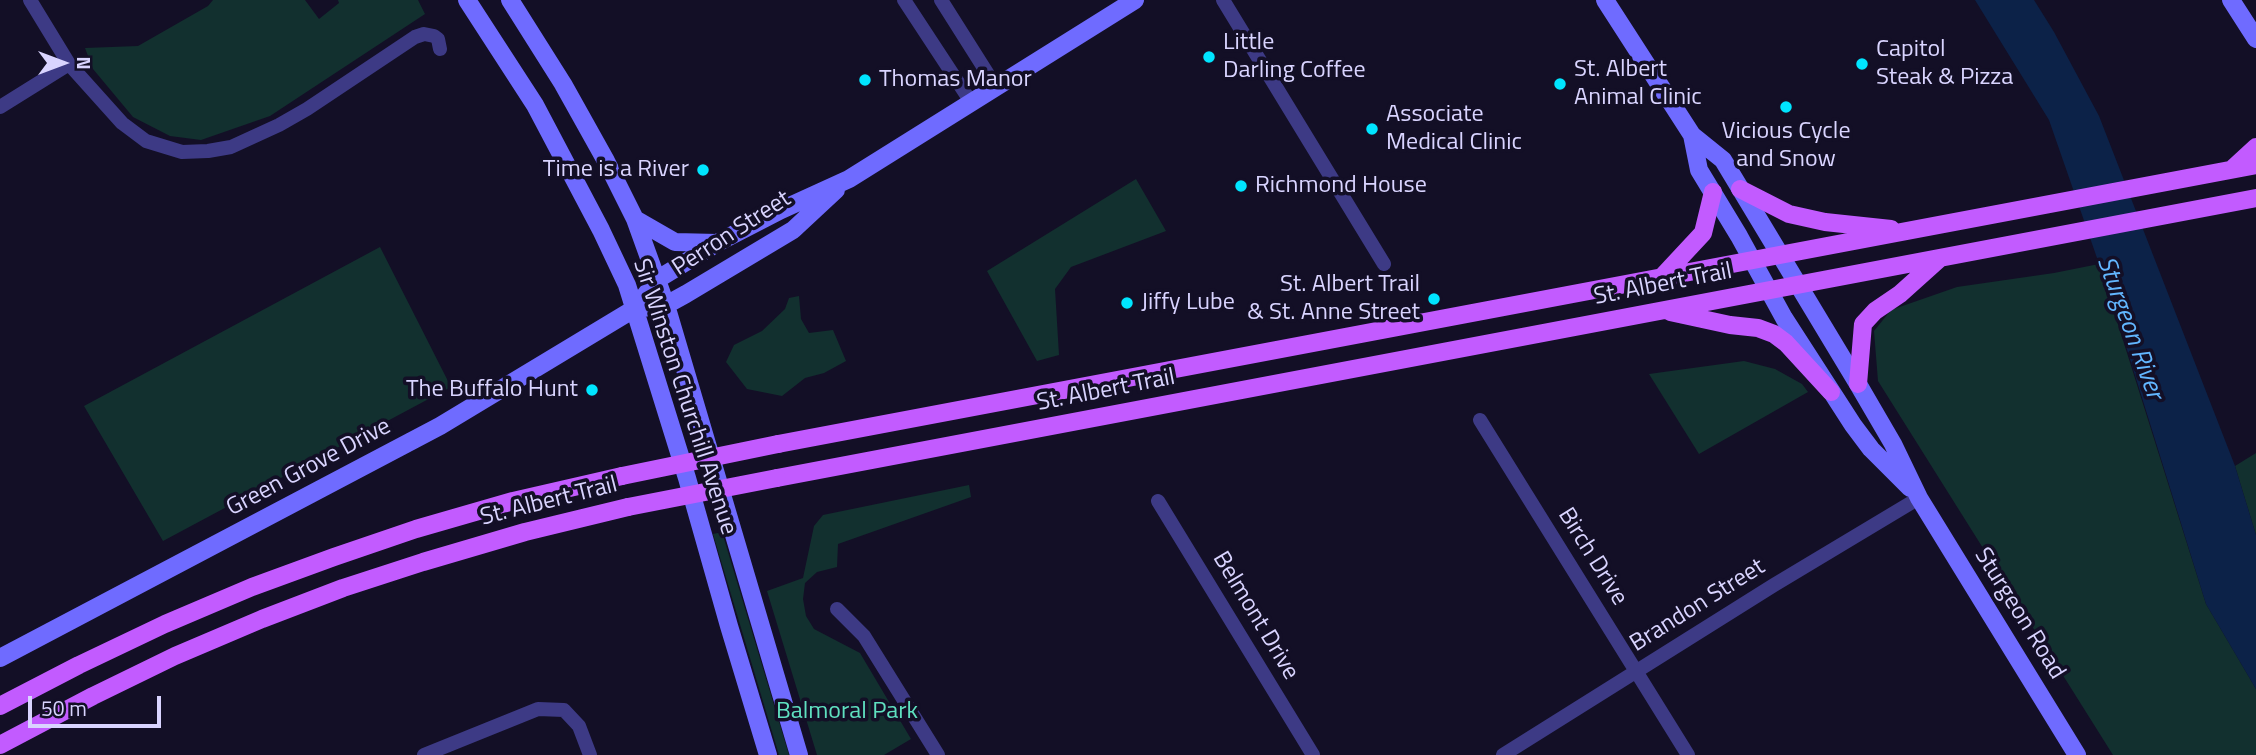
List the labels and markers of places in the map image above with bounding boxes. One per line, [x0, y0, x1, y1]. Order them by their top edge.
place label: Little Darling Coffee [1223, 29, 1366, 85]
place label: Capitol Steak & Pizza [1876, 36, 2013, 92]
marker: Little Darling Coffee [1201, 49, 1217, 65]
place label: St. Albert Animal Clinic [1574, 56, 1702, 112]
marker: Capitol Steak & Pizza [1854, 56, 1870, 72]
place label: Thomas Manor [879, 66, 1032, 94]
marker: Thomas Manor [857, 72, 873, 88]
marker: St. Albert Animal Clinic [1552, 76, 1568, 92]
marker: Vicious Cycle and Snow [1778, 99, 1794, 115]
place label: Associate Medical Clinic [1386, 101, 1522, 157]
place label: Vicious Cycle and Snow [1722, 118, 1850, 174]
marker: Associate Medical Clinic [1364, 121, 1380, 137]
place label: Time is a River [543, 156, 689, 184]
marker: Time is a River [695, 162, 711, 178]
place label: Richmond House [1255, 172, 1427, 200]
marker: Richmond House [1233, 178, 1249, 194]
place label: St. Albert Trail & St. Anne Street [1247, 271, 1420, 327]
place label: Jiffy Lube [1141, 289, 1235, 317]
marker: St. Albert Trail & St. Anne Street [1426, 291, 1442, 307]
marker: Jiffy Lube [1119, 295, 1135, 311]
place label: The Buffalo Hunt [406, 376, 578, 404]
marker: The Buffalo Hunt [584, 382, 600, 398]

